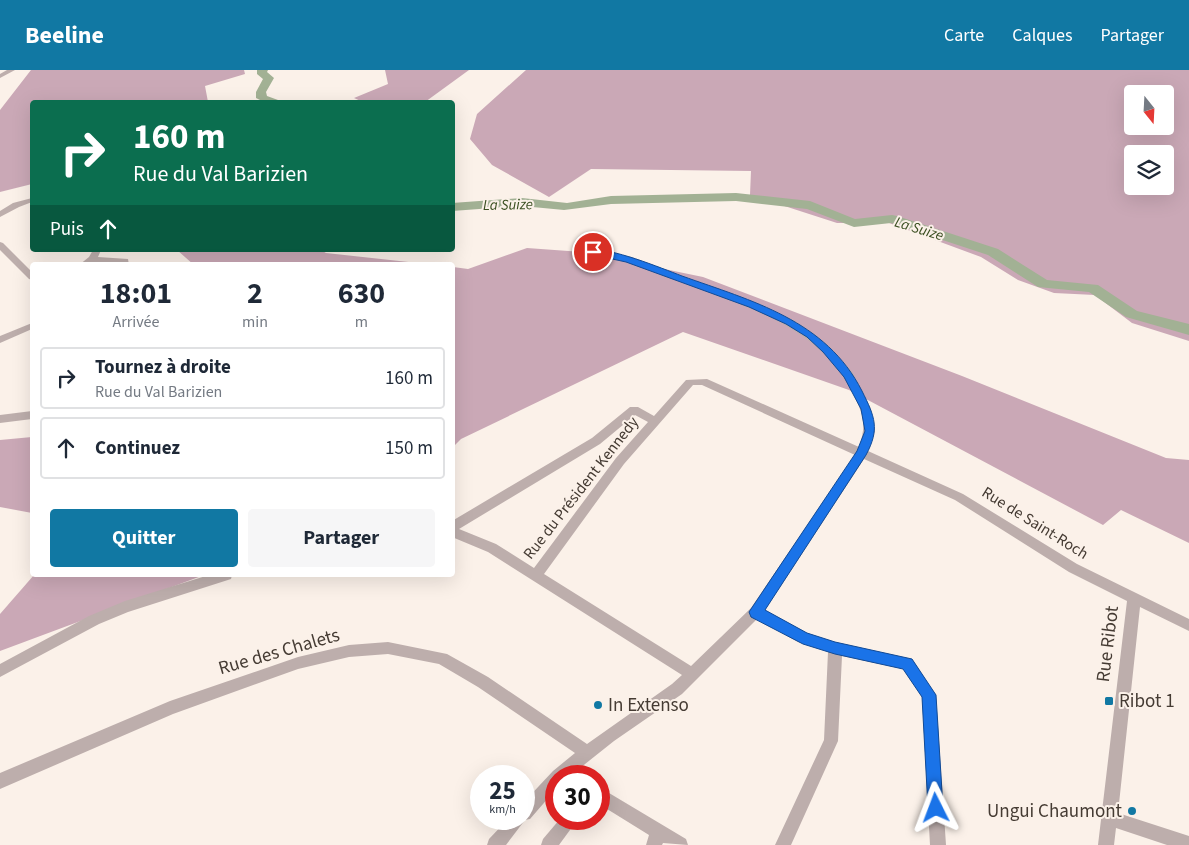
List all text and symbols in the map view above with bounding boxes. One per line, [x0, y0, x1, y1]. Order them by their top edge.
text: Beeline [25, 18, 104, 53]
text: Carte [944, 23, 984, 48]
text: Calques [1012, 23, 1072, 48]
text: Partager [1100, 23, 1164, 48]
north arrow [1124, 85, 1174, 135]
map controls [1124, 85, 1174, 195]
text: 160 m [133, 112, 225, 162]
icon: right [50, 120, 115, 185]
button: layers [1124, 145, 1174, 195]
text: Rue du Val Barizien [133, 158, 308, 190]
water label: La Suize [483, 194, 533, 216]
water label: La Suize [892, 212, 946, 246]
icon: ahead [94, 215, 122, 243]
text: Puis [50, 216, 84, 243]
pin [572, 231, 614, 273]
icon: arrive [579, 238, 607, 266]
text: 18:01 [100, 272, 172, 315]
text: 2 [247, 272, 263, 315]
text: 630 [338, 272, 385, 315]
text: Arrivée [112, 311, 159, 333]
text: min [242, 311, 268, 333]
text: m [355, 311, 368, 333]
text: Tournez à droite [95, 354, 231, 381]
icon: right [52, 364, 80, 392]
text: 160 m [385, 365, 433, 392]
text: Rue du Val Barizien [95, 381, 222, 403]
street label: Rue du Président Kennedy [518, 412, 644, 564]
icon: ahead [52, 434, 80, 462]
text: Continuez [95, 435, 180, 462]
text: 150 m [385, 435, 433, 462]
street label: Rue de Saint-Roch [978, 481, 1092, 565]
button: Quitter [50, 509, 238, 567]
button: Partager [248, 509, 435, 567]
street label: Rue Ribot [1090, 604, 1126, 684]
street label: Rue des Chalets [215, 622, 343, 682]
place label: Ribot 1 [1119, 688, 1175, 715]
place label: In Extenso [608, 692, 689, 719]
marker: Ribot 1 [1103, 695, 1115, 707]
marker: In Extenso [592, 699, 604, 711]
speed limit sign: 30 [545, 765, 610, 830]
text: 25 [489, 773, 516, 809]
position arrow [909, 781, 961, 833]
place label: Ungui Chaumont [987, 798, 1123, 825]
text: km/h [489, 801, 516, 818]
marker: Ungui Chaumont [1126, 805, 1138, 817]

